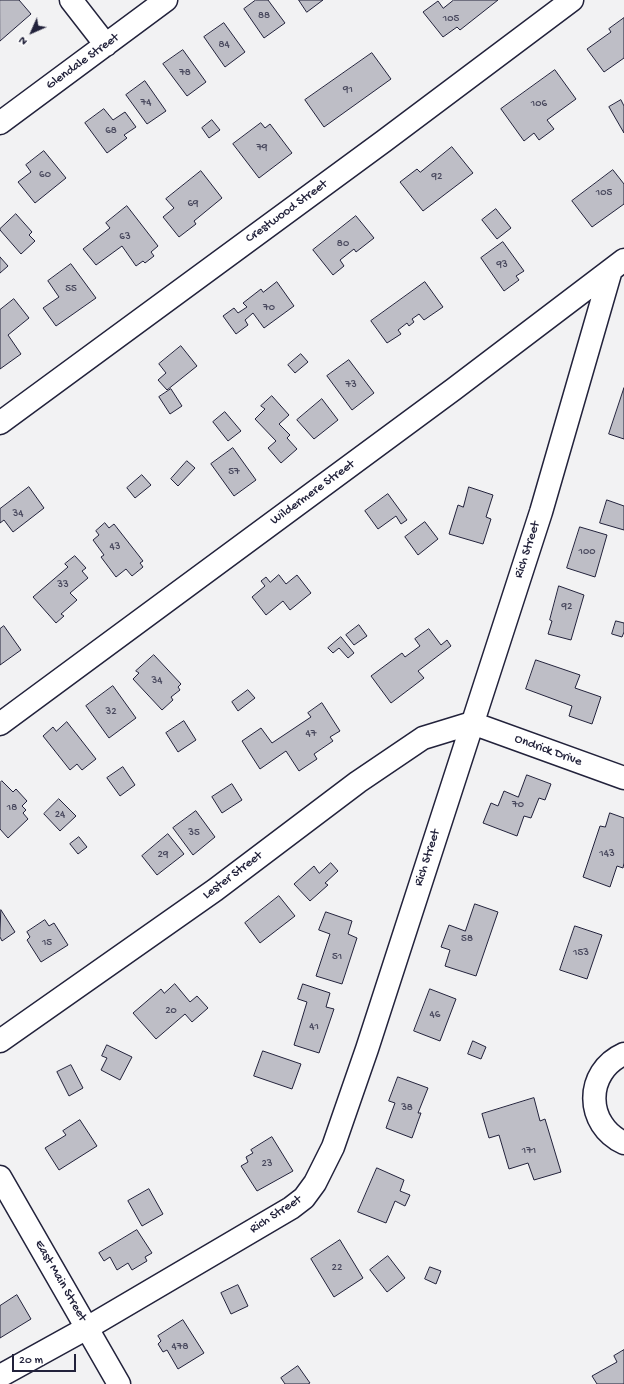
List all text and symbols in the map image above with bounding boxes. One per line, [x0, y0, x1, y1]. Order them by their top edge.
house number: 88 [258, 9, 270, 23]
north arrow [12, 12, 52, 52]
house number: 105 [443, 12, 459, 26]
street label: Glendale Street [44, 30, 122, 94]
text: N [17, 34, 30, 47]
house number: 84 [218, 38, 230, 52]
house number: 78 [179, 66, 191, 80]
house number: 91 [343, 83, 353, 97]
house number: 74 [141, 96, 151, 110]
house number: 106 [531, 97, 547, 111]
house number: 68 [105, 124, 117, 138]
house number: 79 [256, 141, 268, 155]
house number: 60 [39, 168, 51, 182]
house number: 92 [432, 170, 442, 184]
street label: Crestwood Street [243, 177, 331, 247]
house number: 105 [596, 186, 612, 200]
house number: 69 [187, 197, 199, 211]
house number: 63 [119, 230, 131, 244]
house number: 80 [337, 237, 349, 251]
house number: 93 [496, 258, 508, 272]
house number: 55 [65, 282, 77, 296]
house number: 70 [263, 301, 275, 315]
house number: 73 [345, 378, 357, 392]
street label: Wildermere Street [268, 457, 358, 529]
house number: 57 [228, 465, 240, 479]
house number: 34 [13, 507, 23, 521]
street label: Rich Street [512, 520, 544, 580]
house number: 43 [110, 540, 120, 554]
house number: 100 [579, 545, 595, 559]
house number: 33 [57, 578, 69, 592]
house number: 92 [562, 600, 572, 614]
house number: 34 [152, 674, 162, 688]
house number: 32 [105, 705, 117, 719]
house number: 47 [306, 727, 316, 741]
street label: Ondrick Drive [512, 732, 584, 770]
house number: 70 [512, 798, 524, 812]
house number: 18 [7, 801, 17, 815]
house number: 24 [55, 808, 65, 822]
house number: 35 [188, 826, 200, 840]
street label: Rich Street [412, 828, 444, 888]
house number: 143 [599, 847, 615, 861]
house number: 29 [158, 848, 168, 862]
street label: Lester Street [200, 849, 266, 903]
house number: 58 [461, 932, 473, 946]
house number: 15 [42, 936, 52, 950]
house number: 153 [573, 946, 589, 960]
house number: 51 [332, 950, 342, 964]
house number: 20 [165, 1004, 177, 1018]
house number: 46 [430, 1008, 440, 1022]
house number: 41 [309, 1020, 319, 1034]
house number: 38 [401, 1101, 413, 1115]
house number: 171 [522, 1144, 536, 1158]
house number: 23 [261, 1157, 273, 1171]
street label: Rich Street [247, 1192, 305, 1238]
street label: East Main Street [30, 1237, 90, 1325]
house number: 22 [332, 1261, 342, 1275]
house number: 478 [172, 1340, 188, 1354]
scale bar [14, 1346, 78, 1372]
text: 20 m [19, 1354, 43, 1368]

